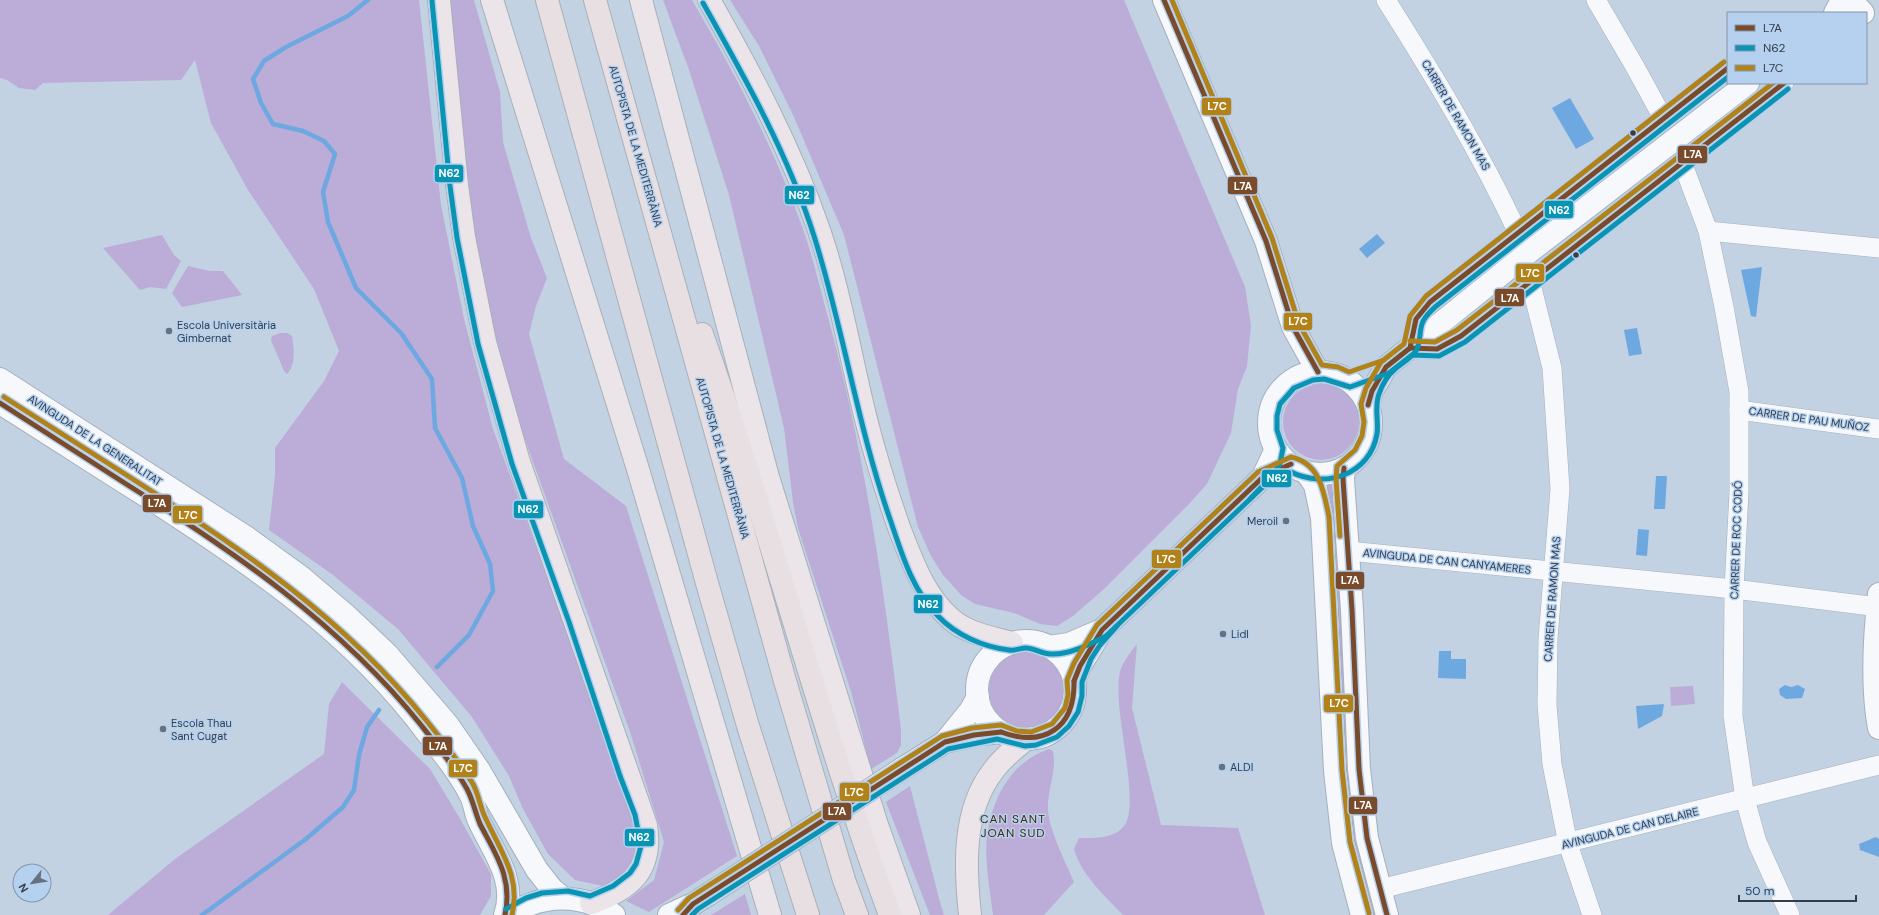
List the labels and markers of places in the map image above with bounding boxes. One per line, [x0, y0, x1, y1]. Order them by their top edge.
unlabelled marker [1628, 128, 1638, 138]
unlabelled marker [1571, 250, 1581, 260]
place label: Escola Universitària Gimbernat [177, 318, 276, 345]
marker: Escola Universitària Gimbernat [164, 326, 174, 336]
place label: Meroil [1247, 514, 1278, 528]
marker: Meroil [1281, 516, 1291, 526]
place label: Lidl [1231, 627, 1249, 641]
marker: Lidl [1218, 629, 1228, 639]
place label: Escola Thau Sant Cugat [171, 716, 232, 743]
marker: Escola Thau Sant Cugat [158, 724, 168, 734]
place label: ALDI [1230, 760, 1253, 774]
marker: ALDI [1217, 762, 1227, 772]

